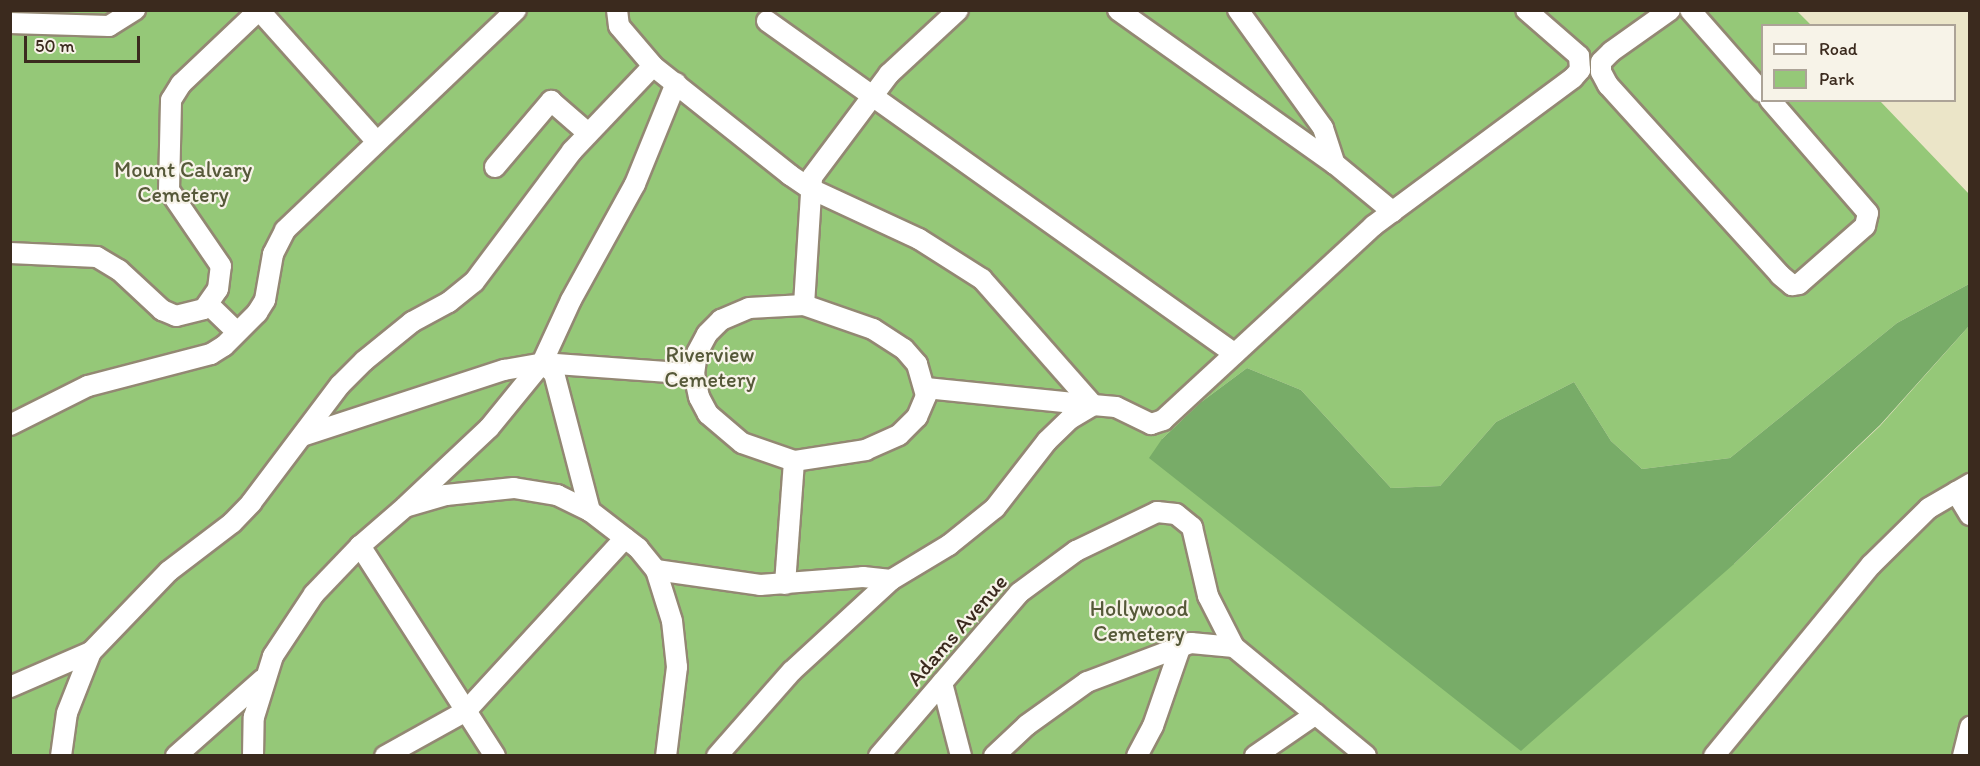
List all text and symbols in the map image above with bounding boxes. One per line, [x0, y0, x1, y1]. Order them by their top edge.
scale bar [27, 24, 142, 62]
legend [1761, 24, 1956, 102]
text: 50 m [35, 35, 75, 57]
text: Road [1819, 38, 1858, 60]
text: Park [1819, 68, 1854, 90]
park label: Mount Calvary Cemetery [114, 156, 252, 208]
park label: Riverview Cemetery [664, 341, 756, 392]
street label: Adams Avenue [901, 569, 1013, 691]
park label: Hollywood Cemetery [1090, 595, 1188, 646]

